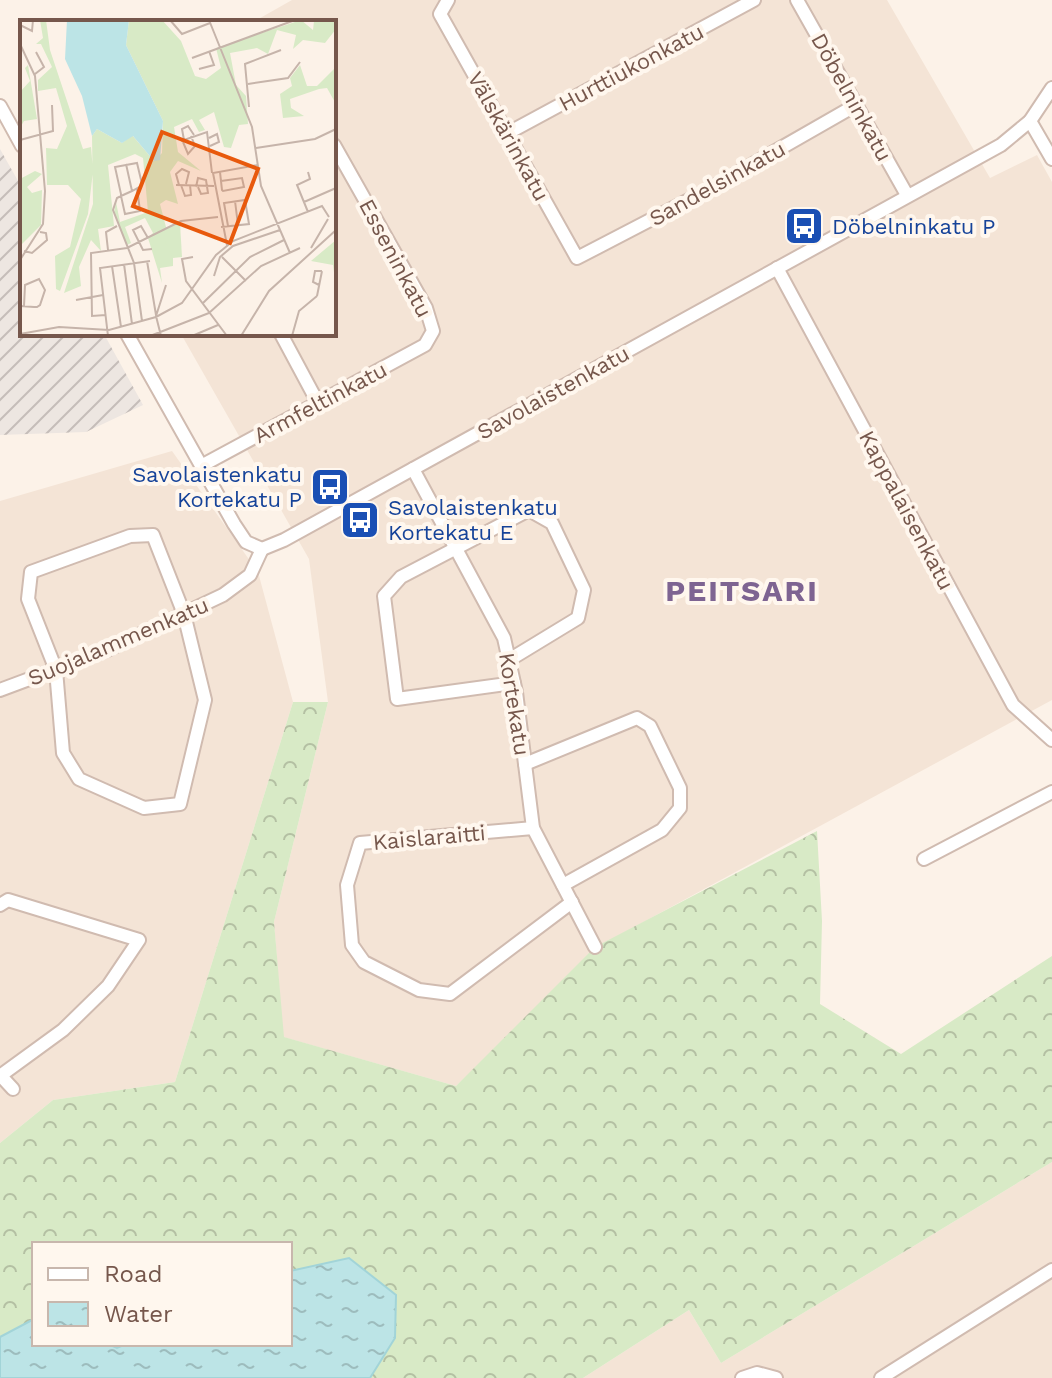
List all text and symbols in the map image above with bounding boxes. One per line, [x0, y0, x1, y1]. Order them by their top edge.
street label: Hurttiukonkatu [555, 19, 708, 116]
inset map [20, 20, 336, 336]
street label: Döbelninkatu [806, 29, 897, 166]
street label: Välskärinkatu [463, 67, 554, 205]
street label: Sandelsinkatu [645, 136, 789, 231]
street label: Esseninkatu [354, 195, 437, 322]
bus stop icon: Döbelninkatu P [783, 205, 825, 247]
place label: Döbelninkatu P [832, 214, 995, 239]
street label: Savolaistenkatu [473, 340, 634, 445]
street label: Armfeltinkatu [249, 357, 391, 448]
street label: Kappalaisenkatu [854, 426, 959, 594]
place label: Savolaistenkatu Kortekatu P [132, 462, 302, 512]
bus stop icon: Savolaistenkatu Kortekatu P [309, 466, 351, 508]
place label: Savolaistenkatu Kortekatu E [388, 495, 558, 545]
bus stop icon: Savolaistenkatu Kortekatu E [339, 499, 381, 541]
district label: PEITSARI [665, 573, 819, 608]
street label: Suojalammenkatu [24, 592, 212, 691]
street label: Kortekatu [494, 651, 535, 757]
street label: Kaislaraitti [372, 820, 486, 855]
legend [32, 1242, 292, 1346]
text: Road [104, 1260, 163, 1288]
text: Water [104, 1300, 173, 1328]

